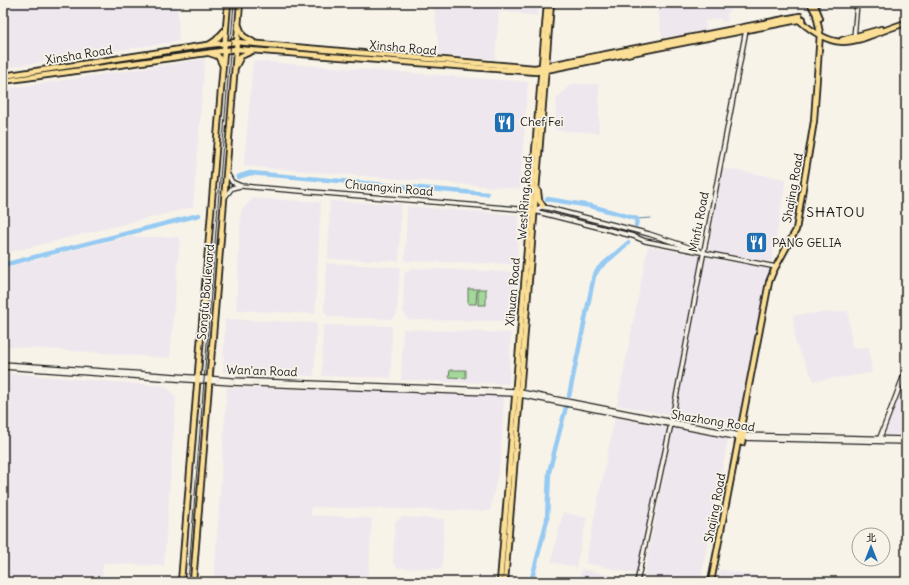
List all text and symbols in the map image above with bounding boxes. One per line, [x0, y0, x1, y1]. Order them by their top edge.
street label: Xinsha Road [369, 37, 437, 58]
street label: Xinsha Road [44, 42, 113, 67]
restaurant icon: Chef Fei [492, 109, 518, 135]
place label: Chef Fei [520, 114, 563, 129]
street label: Shajing Road [779, 152, 806, 224]
street label: West Ring Road [514, 155, 535, 241]
street label: Chuangxin Road [344, 176, 434, 199]
street label: Minfu Road [685, 190, 712, 253]
district label: SHATOU [806, 203, 866, 221]
restaurant icon: PANG GELIA [743, 230, 769, 256]
place label: PANG GELIA [772, 235, 842, 250]
street label: Songfu Boulevard [194, 243, 217, 340]
street label: Xihuan Road [502, 257, 523, 327]
street label: Wan'an Road [226, 362, 298, 379]
street label: Shazhong Road [670, 406, 756, 435]
street label: Shajing Road [700, 472, 729, 544]
north arrow [851, 527, 891, 567]
text: 北 [866, 530, 877, 544]

